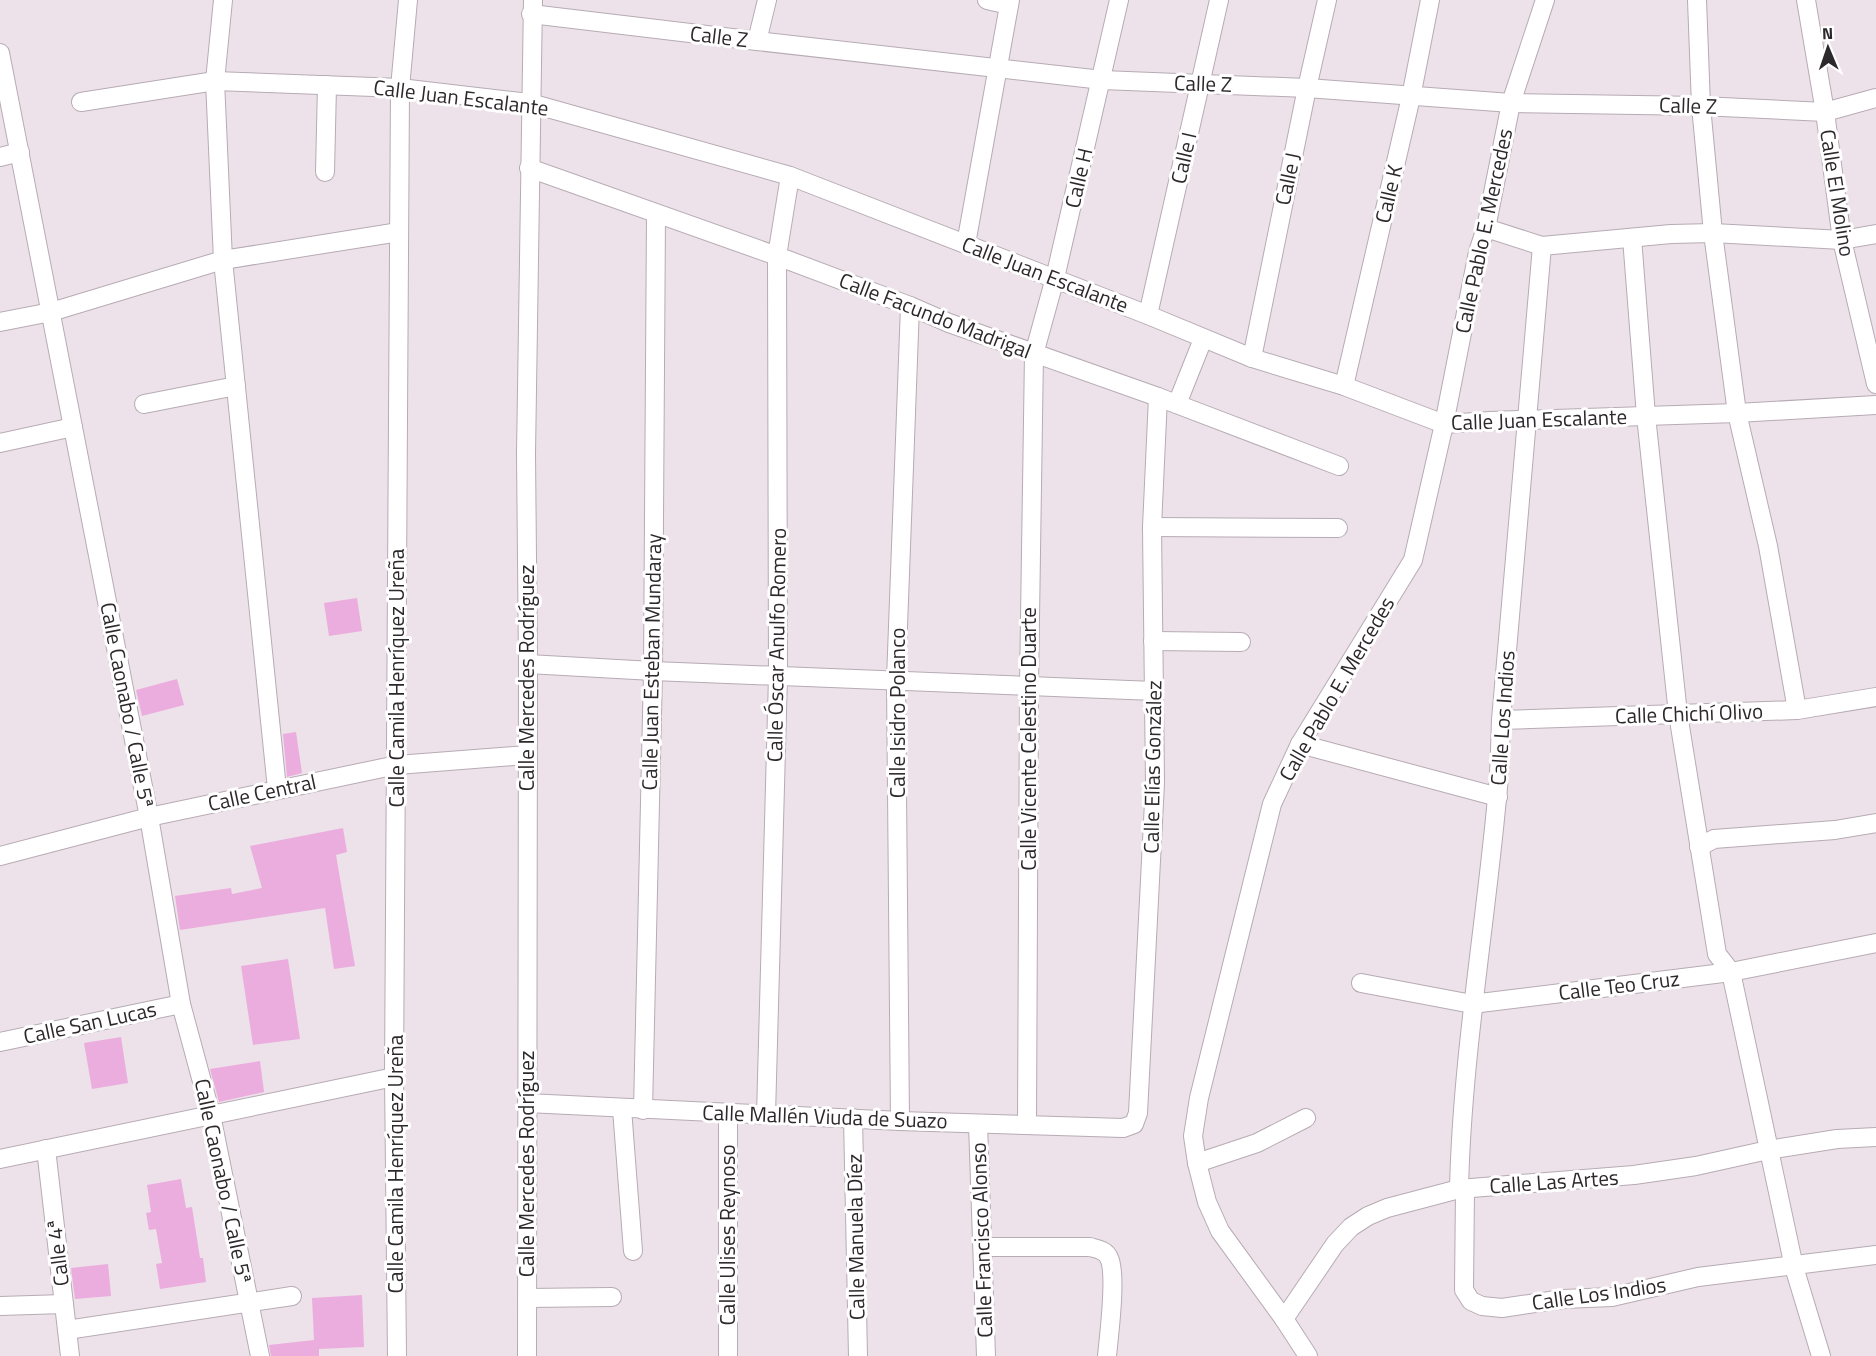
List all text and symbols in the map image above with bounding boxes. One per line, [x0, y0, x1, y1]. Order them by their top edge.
street label: Calle Z [688, 17, 750, 55]
north arrow [1798, 18, 1858, 78]
text: N [1822, 21, 1833, 45]
street label: Calle Z [1173, 66, 1233, 100]
street label: Calle Juan Escalante [372, 70, 550, 124]
street label: Calle Z [1658, 88, 1718, 122]
street label: Calle Pablo E. Mercedes [1446, 126, 1520, 336]
street label: Calle El Molino [1812, 127, 1864, 259]
street label: Calle I [1162, 129, 1204, 187]
street label: Calle H [1056, 144, 1100, 211]
street label: Calle J [1266, 150, 1308, 208]
street label: Calle K [1366, 161, 1410, 226]
street label: Calle Juan Escalante [957, 228, 1133, 321]
street label: Calle Facundo Madrigal [835, 264, 1036, 366]
street label: Calle Juan Escalante [1450, 400, 1628, 438]
street label: Calle Óscar Anulfo Romero [758, 527, 794, 762]
street label: Calle Juan Esteban Mundaray [633, 533, 669, 791]
street label: Calle Camila Henríquez Ureña [380, 548, 412, 807]
street label: Calle Mercedes Rodríguez [510, 565, 542, 791]
street label: Calle Pablo E. Mercedes [1270, 590, 1402, 787]
street label: Calle Caonabo / Calle 5ª [92, 599, 164, 810]
street label: Calle Vicente Celestino Duarte [1012, 607, 1044, 871]
street label: Calle Isidro Polanco [881, 628, 913, 798]
street label: Calle Los Indios [1481, 649, 1523, 787]
street label: Calle Elías González [1134, 680, 1170, 854]
street label: Calle Chichí Olivo [1614, 694, 1764, 732]
street label: Calle Central [205, 765, 319, 819]
street label: Calle Teo Cruz [1557, 962, 1681, 1008]
street label: Calle San Lucas [20, 992, 159, 1052]
street label: Calle Camila Henríquez Ureña [379, 1034, 411, 1293]
street label: Calle Mercedes Rodríguez [510, 1051, 542, 1277]
street label: Calle Caonabo / Calle 5ª [187, 1076, 261, 1286]
street label: Calle Mallén Viuda de Suazo [702, 1096, 948, 1136]
street label: Calle Francisco Alonso [962, 1142, 1000, 1338]
street label: Calle Ulises Reynoso [711, 1144, 743, 1326]
street label: Calle Manuela Díez [838, 1154, 872, 1320]
street label: Calle Las Artes [1488, 1161, 1620, 1201]
street label: Calle 4ª [37, 1218, 77, 1288]
street label: Calle Los Indios [1530, 1268, 1668, 1318]

